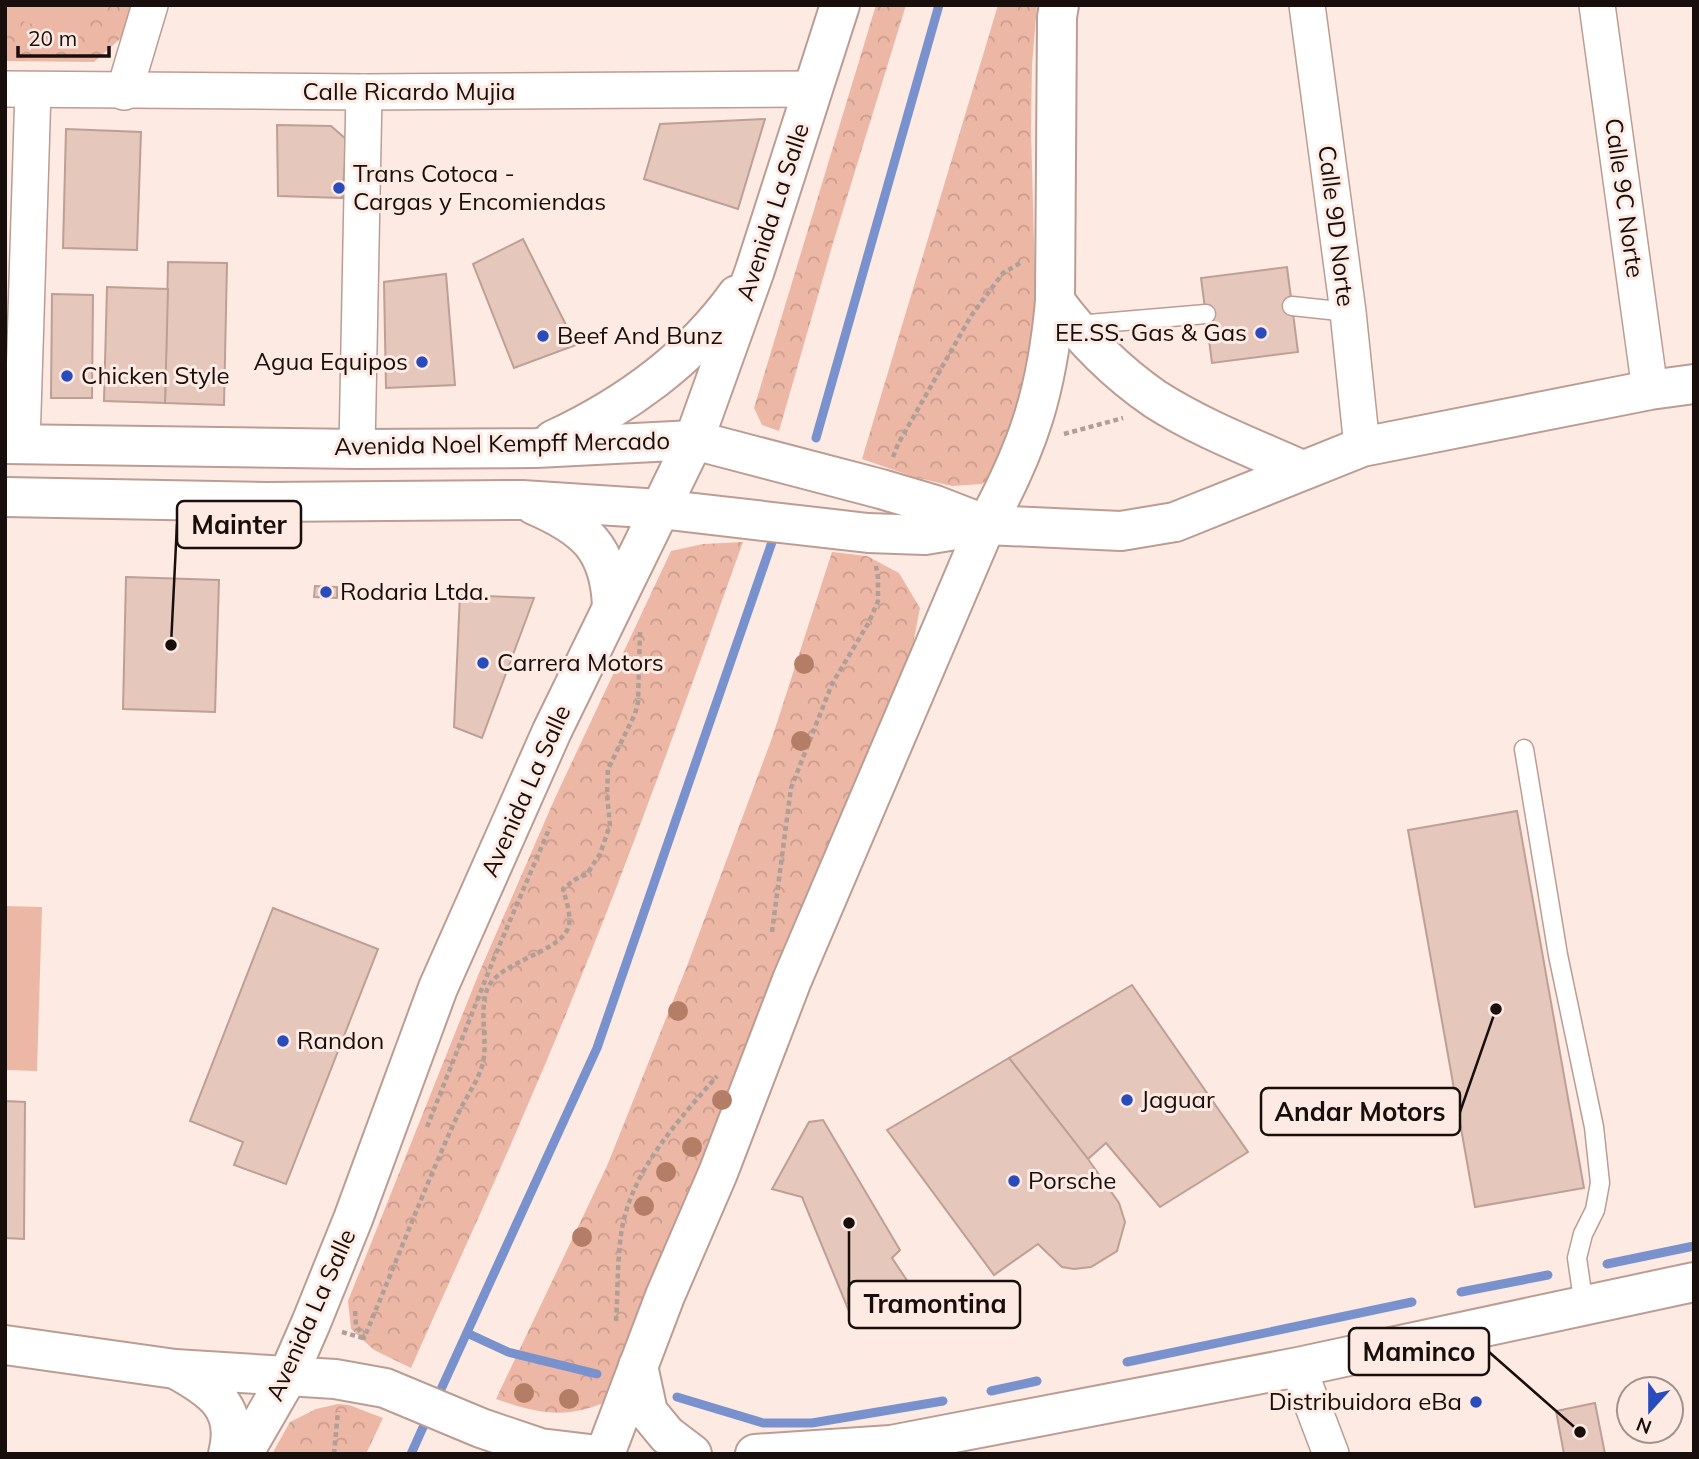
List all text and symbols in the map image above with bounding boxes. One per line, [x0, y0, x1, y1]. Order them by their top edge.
scale bar [18, 14, 108, 58]
text: 20 m [28, 25, 77, 51]
street label: Calle Ricardo Mujia [303, 76, 515, 106]
street label: Calle 9C Norte [1599, 116, 1651, 279]
street label: Avenida La Salle [729, 119, 815, 304]
street label: Calle 9D Norte [1312, 144, 1362, 308]
place label: Trans Cotoca - Cargas y Encomiendas [353, 158, 606, 216]
marker: Trans Cotoca - Cargas y Encomiendas [331, 180, 347, 196]
place label: EE.SS. Gas & Gas [1055, 317, 1247, 347]
place label: Beef And Bunz [557, 320, 723, 350]
marker: EE.SS. Gas & Gas [1253, 325, 1269, 341]
marker: Beef And Bunz [535, 328, 551, 344]
place label: Agua Equipos [254, 346, 408, 376]
marker: Agua Equipos [414, 354, 430, 370]
place label: Chicken Style [81, 360, 230, 390]
marker: Chicken Style [59, 368, 75, 384]
street label: Avenida Noel Kempff Mercado [334, 425, 670, 461]
callout: Mainter [177, 501, 301, 548]
text: Mainter [191, 508, 287, 541]
place label: Rodaria Ltda. [340, 576, 489, 606]
marker: Rodaria Ltda. [318, 584, 334, 600]
place label: Carrera Motors [497, 647, 664, 677]
marker: Carrera Motors [475, 655, 491, 671]
street label: Avenida La Salle [474, 700, 576, 881]
place label: Randon [297, 1025, 384, 1055]
marker: Randon [275, 1033, 291, 1049]
place label: Jaguar [1141, 1084, 1215, 1114]
callout: Andar Motors [1261, 1088, 1460, 1135]
marker: Jaguar [1119, 1092, 1135, 1108]
text: Andar Motors [1275, 1095, 1445, 1128]
place label: Porsche [1028, 1165, 1116, 1195]
marker: Porsche [1006, 1173, 1022, 1189]
street label: Avenida La Salle [259, 1224, 361, 1405]
callout: Tramontina [849, 1281, 1020, 1328]
text: Tramontina [863, 1287, 1007, 1320]
callout: Maminco [1349, 1328, 1489, 1375]
text: Maminco [1363, 1335, 1475, 1368]
north arrow [1615, 1375, 1685, 1445]
place label: Distribuidora eBa [1269, 1386, 1462, 1416]
marker: Distribuidora eBa [1468, 1394, 1484, 1410]
text: N [1633, 1412, 1655, 1440]

